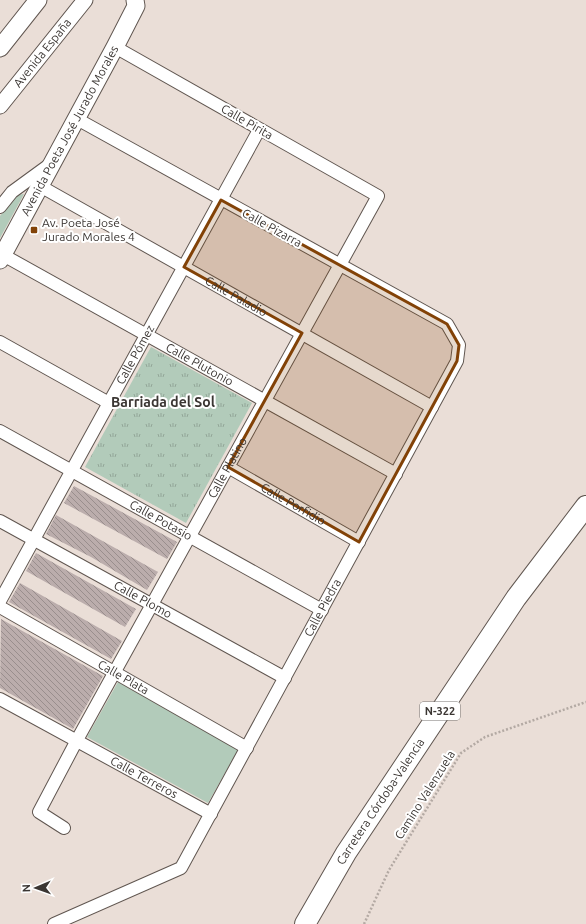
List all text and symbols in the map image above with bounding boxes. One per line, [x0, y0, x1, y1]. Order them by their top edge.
street label: Avenida España [11, 16, 74, 89]
street label: Avenida Poeta José Jurado Morales [18, 43, 121, 218]
street label: Calle Pirita [219, 102, 275, 142]
street label: Calle Pizarra [240, 206, 304, 249]
place label: Av. Poeta José Jurado Morales 4 [42, 216, 135, 243]
marker: Av. Poeta José Jurado Morales 4 [29, 225, 39, 235]
street label: Calle Paladio [203, 274, 269, 319]
street label: Calle Pómez [113, 322, 157, 387]
street label: Calle Plutonio [164, 340, 236, 388]
district label: Barriada del Sol [111, 394, 215, 410]
street label: Calle Platino [205, 435, 249, 500]
street label: Calle Porfidio [259, 480, 328, 527]
street label: Calle Potasio [128, 497, 195, 542]
street label: Calle Piedra [301, 577, 343, 639]
street label: Calle Plomo [112, 578, 174, 620]
street label: Calle Plata [96, 657, 151, 697]
road number: N-322 [420, 702, 460, 720]
street label: Carretera Córdoba-Valencia [334, 736, 427, 867]
street label: Camino Valenzuela [392, 748, 457, 841]
street label: Calle Terreros [108, 754, 180, 801]
north arrow [16, 868, 56, 908]
text: N [20, 884, 32, 893]

